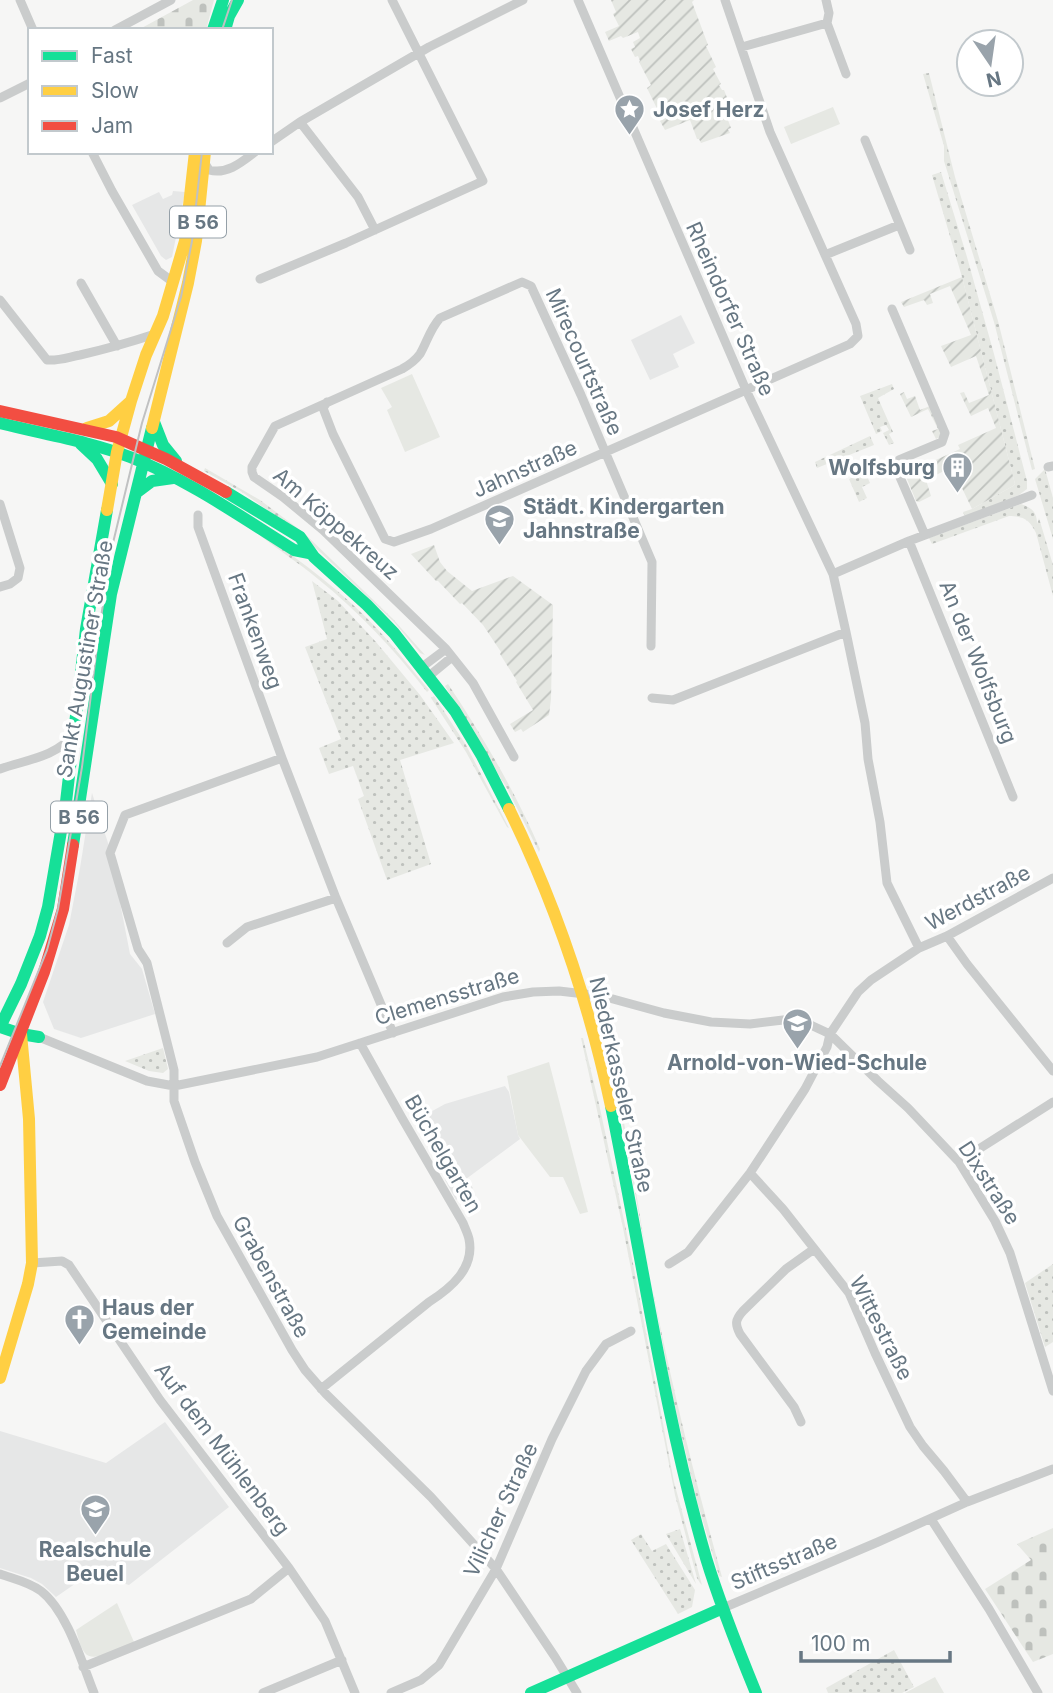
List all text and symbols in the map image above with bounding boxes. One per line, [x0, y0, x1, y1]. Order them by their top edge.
legend [28, 28, 273, 154]
north arrow [955, 28, 1025, 98]
text: Fast [91, 43, 133, 68]
text: N [984, 66, 1003, 92]
text: Slow [91, 78, 139, 103]
place icon: Josef Herz [613, 93, 647, 137]
place label: Josef Herz [653, 97, 765, 122]
text: Jam [91, 113, 133, 138]
road number: B 56 [170, 206, 226, 238]
street label: Rheindorfer Straße [681, 218, 780, 400]
street label: Mirecourtstraße [541, 284, 628, 439]
street label: Jahnstraße [469, 434, 581, 503]
building icon: Wolfsburg [941, 451, 975, 495]
place label: Wolfsburg [828, 455, 935, 480]
street label: Am Köppekreuz [269, 462, 404, 585]
place label: Städt. Kindergarten Jahnstraße [523, 494, 725, 543]
school or university icon: Städt. Kindergarten Jahnstraße [483, 502, 517, 546]
street label: Sankt Augustiner Straße [51, 538, 118, 780]
street label: Frankenweg [223, 569, 288, 692]
street label: An der Wolfsburg [934, 577, 1022, 747]
road number: B 56 [51, 802, 107, 832]
street label: Werdstraße [921, 859, 1034, 936]
street label: Clemensstraße [372, 963, 522, 1030]
street label: Niederkasseler Straße [584, 975, 658, 1195]
school or university icon: Arnold-von-Wied-Schule [780, 1006, 814, 1050]
place label: Arnold-von-Wied-Schule [667, 1050, 927, 1075]
street label: Büchelgarten [400, 1090, 487, 1217]
street label: Dixstraße [953, 1136, 1026, 1229]
street label: Grabenstraße [228, 1211, 315, 1342]
street label: Wittestraße [844, 1271, 918, 1384]
place label: Haus der Gemeinde [102, 1295, 206, 1344]
church icon: Haus der Gemeinde [62, 1303, 96, 1347]
street label: Auf dem Mühlenberg [150, 1358, 295, 1540]
street label: Vilicher Straße [458, 1439, 543, 1581]
school or university icon: Realschule Beuel [78, 1493, 112, 1537]
street label: Stiftsstraße [727, 1528, 841, 1595]
place label: Realschule Beuel [39, 1537, 151, 1586]
scale bar [801, 1620, 950, 1664]
text: 100 m [811, 1631, 870, 1656]

